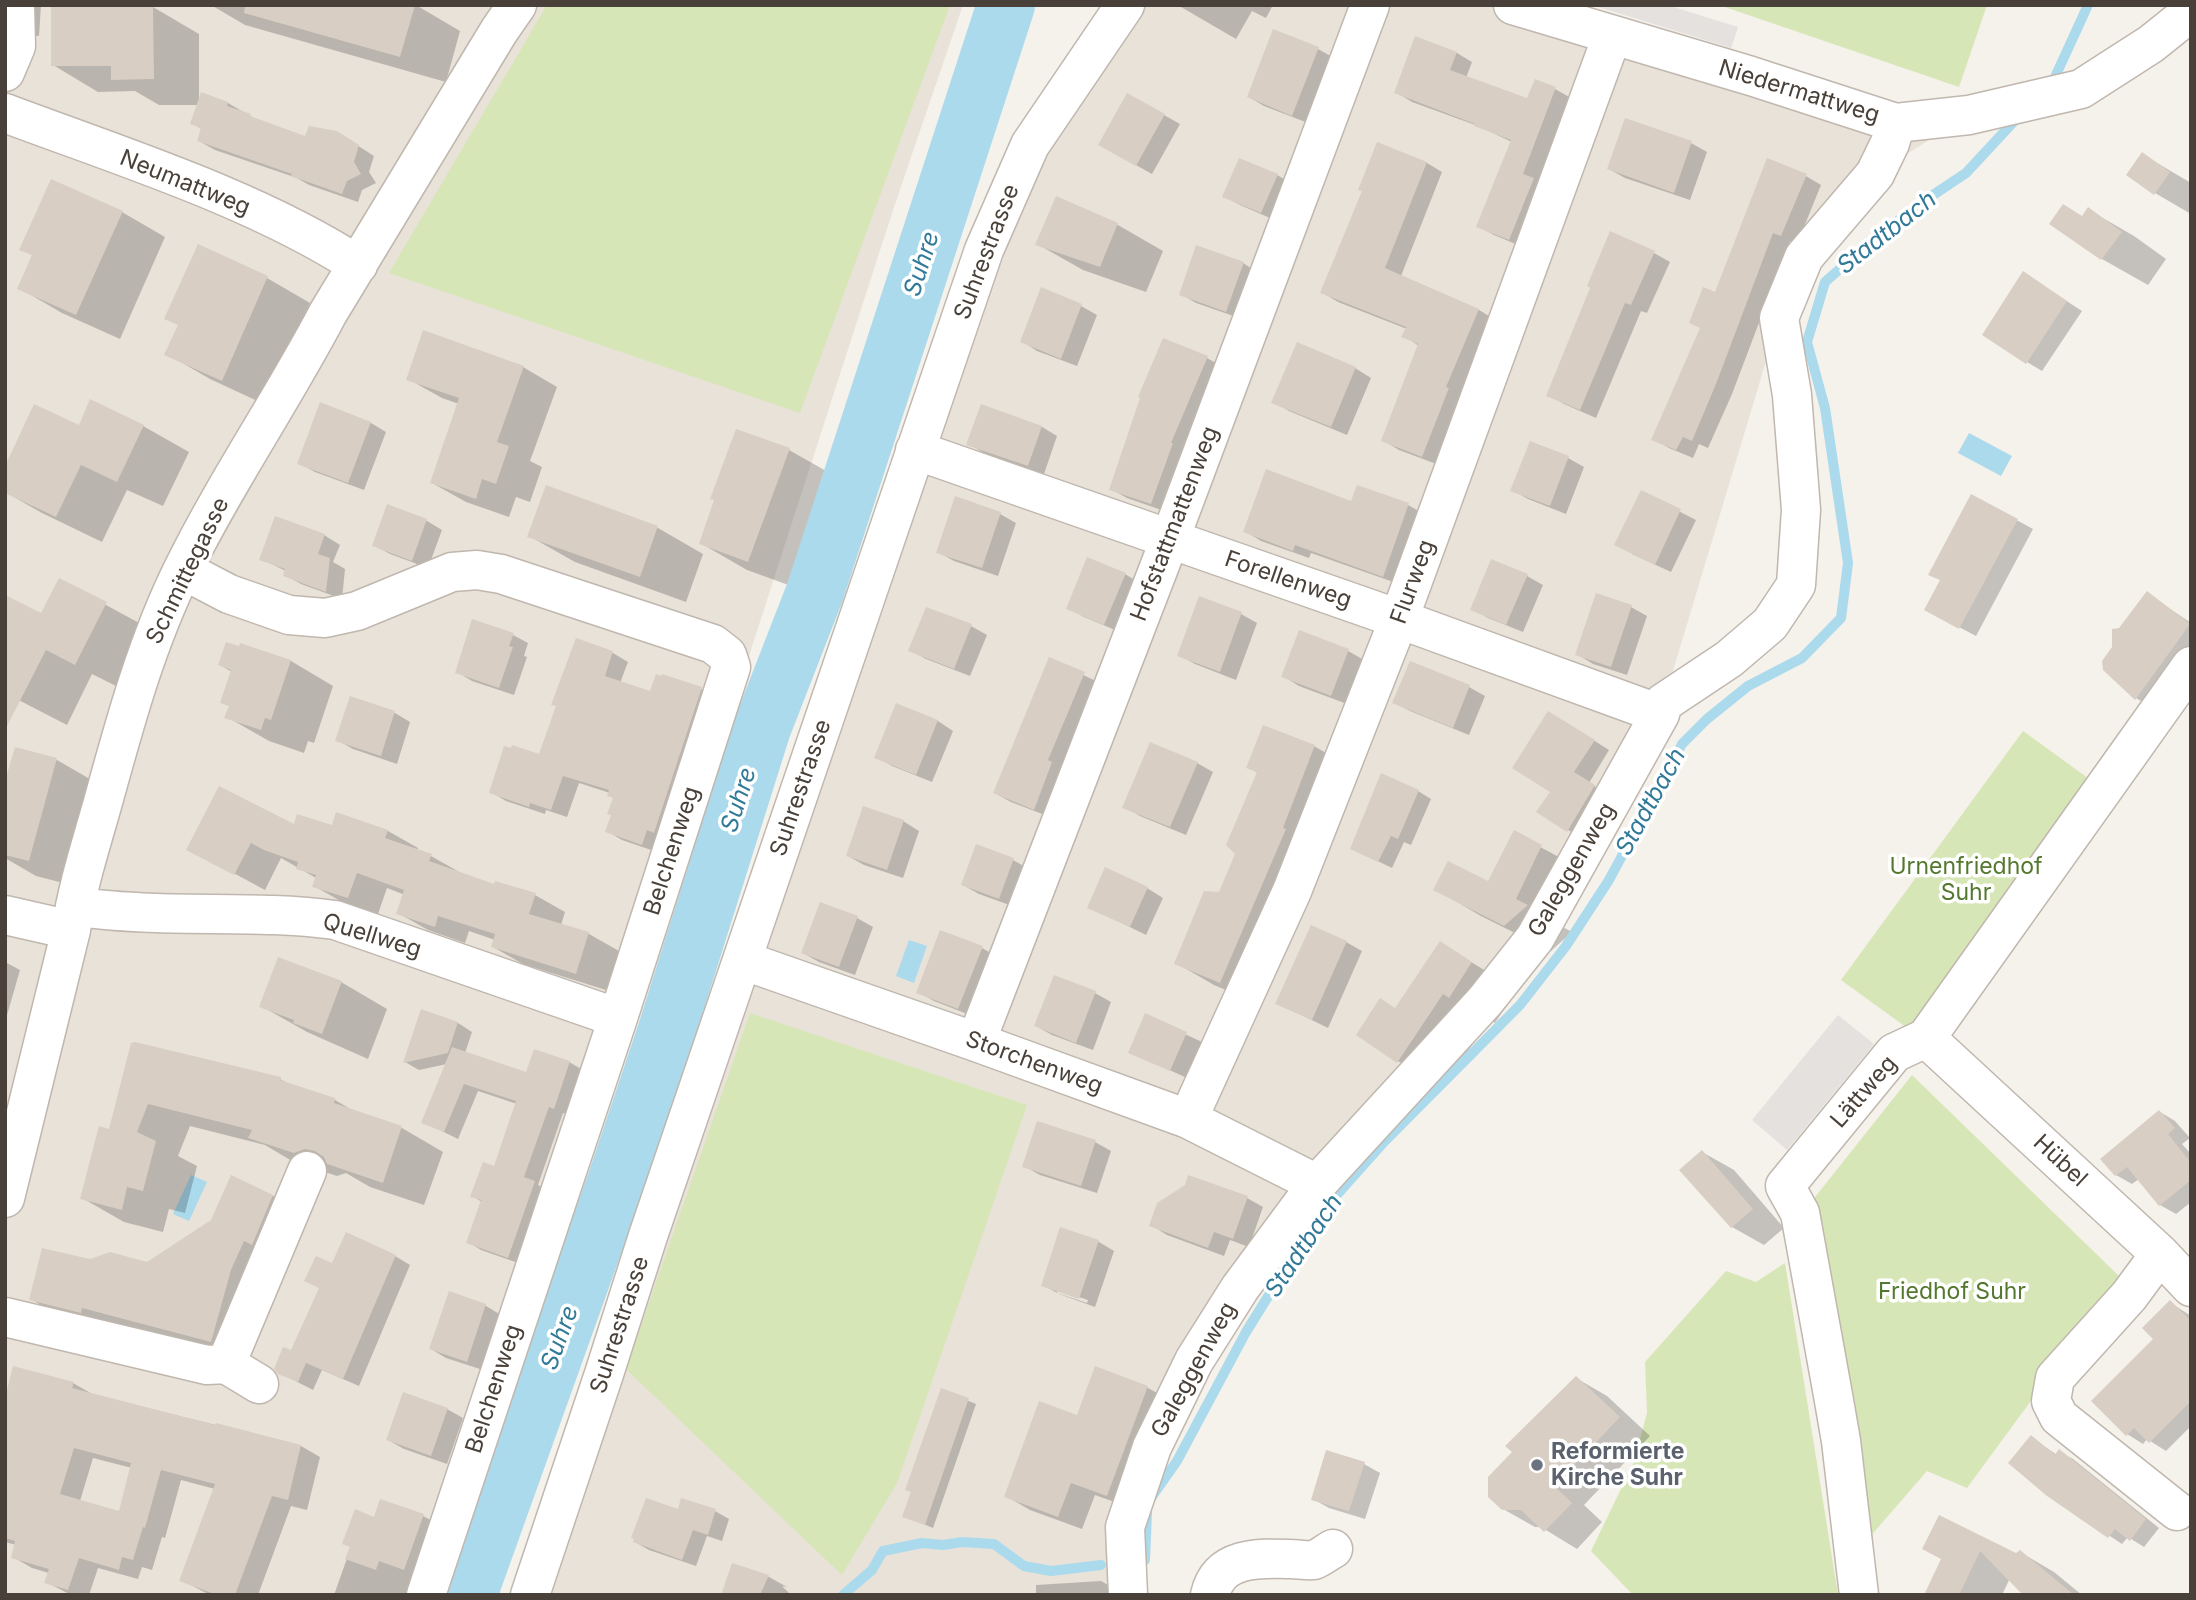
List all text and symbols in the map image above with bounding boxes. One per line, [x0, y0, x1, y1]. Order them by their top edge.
street label: Niedermattweg [1715, 54, 1883, 130]
street label: Neumattweg [116, 144, 254, 222]
street label: Suhrestrasse [949, 181, 1025, 323]
water label: Stadtbach [1832, 185, 1942, 281]
water label: Suhre [898, 228, 946, 300]
street label: Hofstattmattenweg [1125, 423, 1225, 625]
street label: Schmittegasse [141, 493, 235, 649]
street label: Flurweg [1385, 536, 1441, 628]
street label: Forellenweg [1221, 545, 1355, 615]
street label: Suhrestrasse [765, 716, 837, 860]
water label: Stadtbach [1610, 743, 1692, 861]
water label: Suhre [715, 764, 763, 836]
street label: Belchenweg [638, 783, 706, 919]
street label: Galeggenweg [1523, 798, 1621, 942]
park label: Urnenfriedhof Suhr [1889, 853, 2043, 907]
street label: Quellweg [319, 908, 425, 964]
street label: Storchenweg [962, 1025, 1106, 1101]
street label: Lättweg [1825, 1050, 1903, 1134]
street label: Hübel [2027, 1129, 2093, 1193]
water label: Stadtbach [1259, 1189, 1349, 1303]
street label: Suhrestrasse [585, 1253, 655, 1397]
park label: Friedhof Suhr [1878, 1278, 2026, 1306]
street label: Galeggenweg [1146, 1298, 1242, 1442]
water label: Suhre [535, 1302, 585, 1374]
street label: Belchenweg [460, 1321, 528, 1457]
place label: Reformierte Kirche Suhr [1551, 1438, 1684, 1492]
marker: Reformierte Kirche Suhr [1529, 1457, 1545, 1473]

